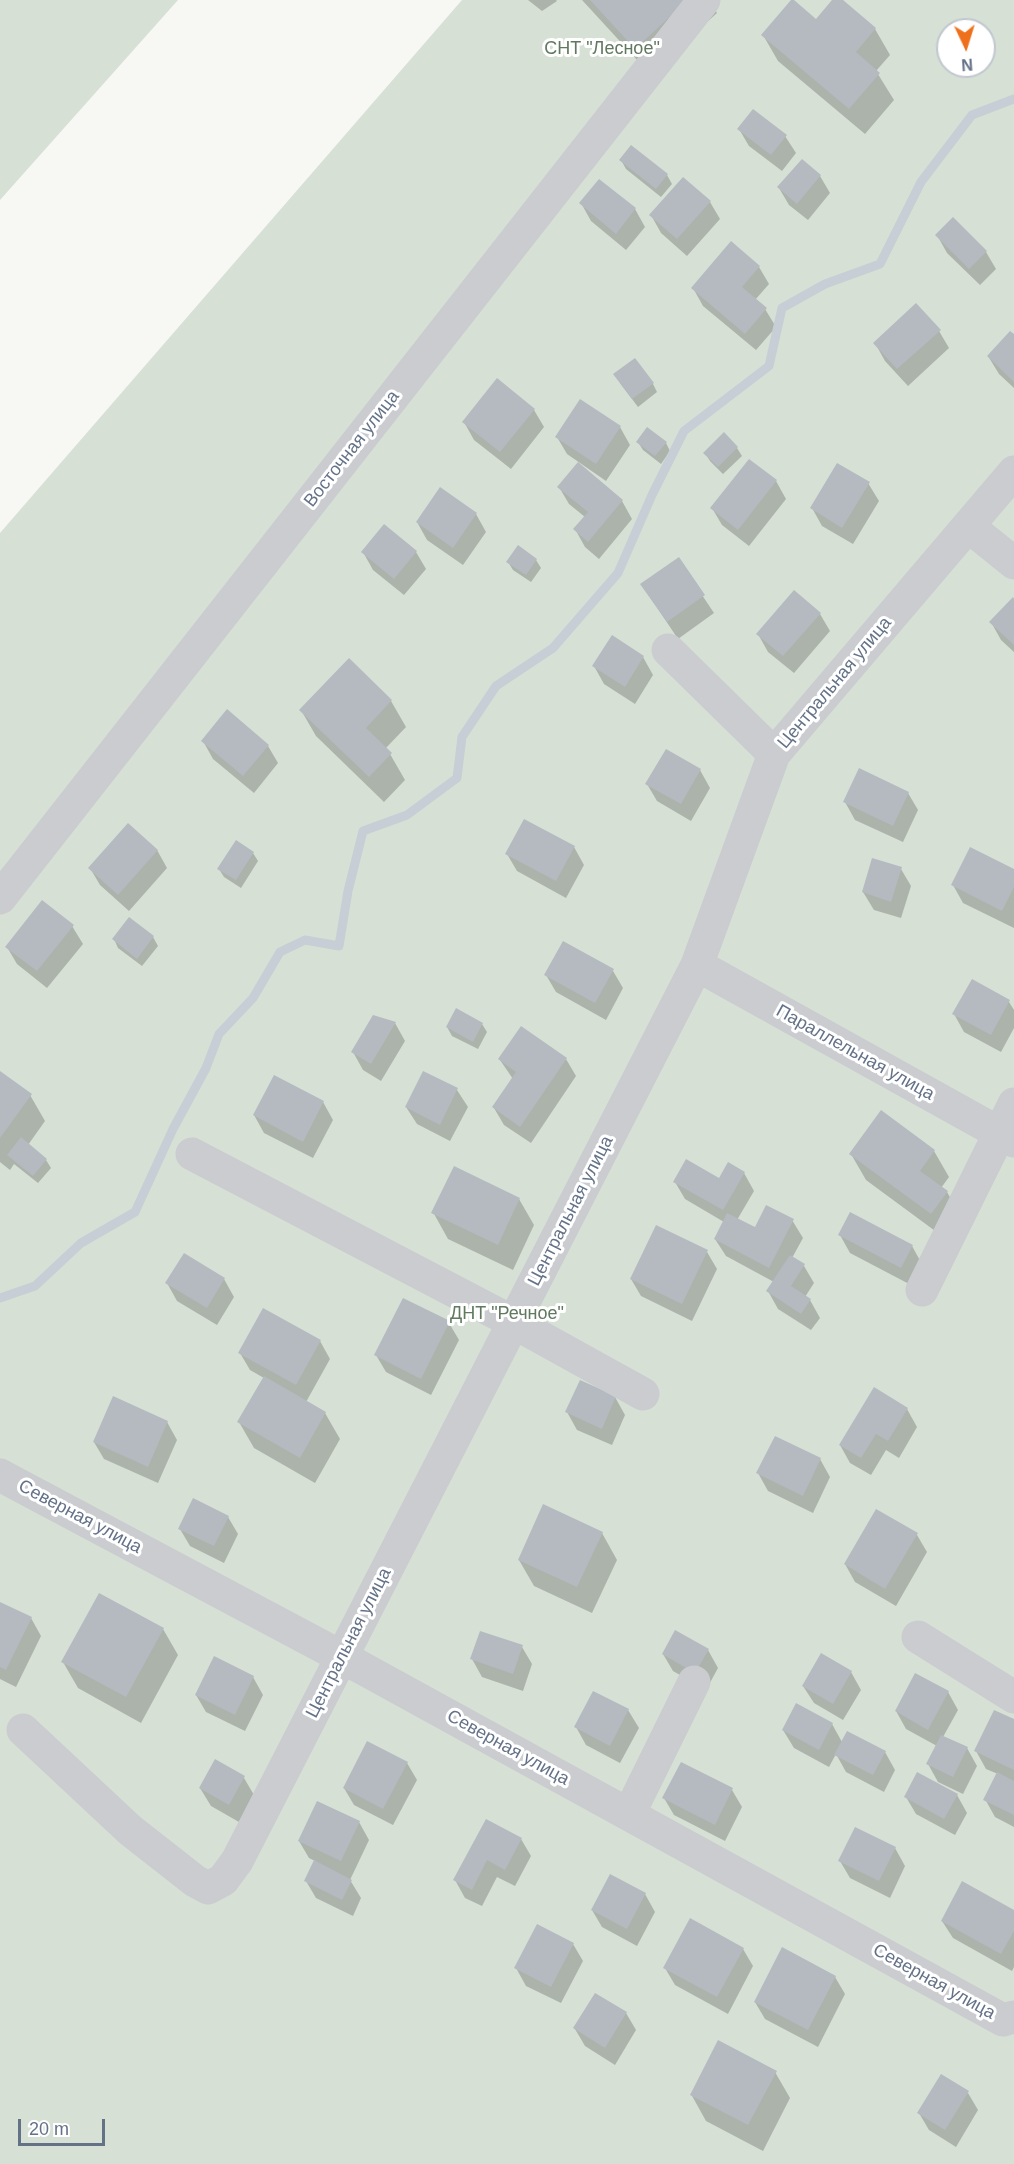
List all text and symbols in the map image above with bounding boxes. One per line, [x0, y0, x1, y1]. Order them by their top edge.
north arrow [936, 18, 996, 78]
park label: СНТ "Лесное" [544, 38, 660, 60]
text: N [961, 56, 974, 73]
street label: Восточная улица [300, 386, 404, 512]
street label: Центральная улица [774, 613, 896, 753]
street label: Параллельная улица [772, 1001, 938, 1105]
street label: Центральная улица [524, 1132, 618, 1290]
park label: ДНТ "Речное" [450, 1303, 564, 1325]
street label: Северная улица [15, 1475, 145, 1559]
street label: Центральная улица [302, 1564, 396, 1722]
street label: Северная улица [443, 1705, 573, 1791]
street label: Северная улица [869, 1939, 999, 2025]
scale bar [21, 2107, 108, 2145]
text: 20 m [29, 2119, 69, 2139]

